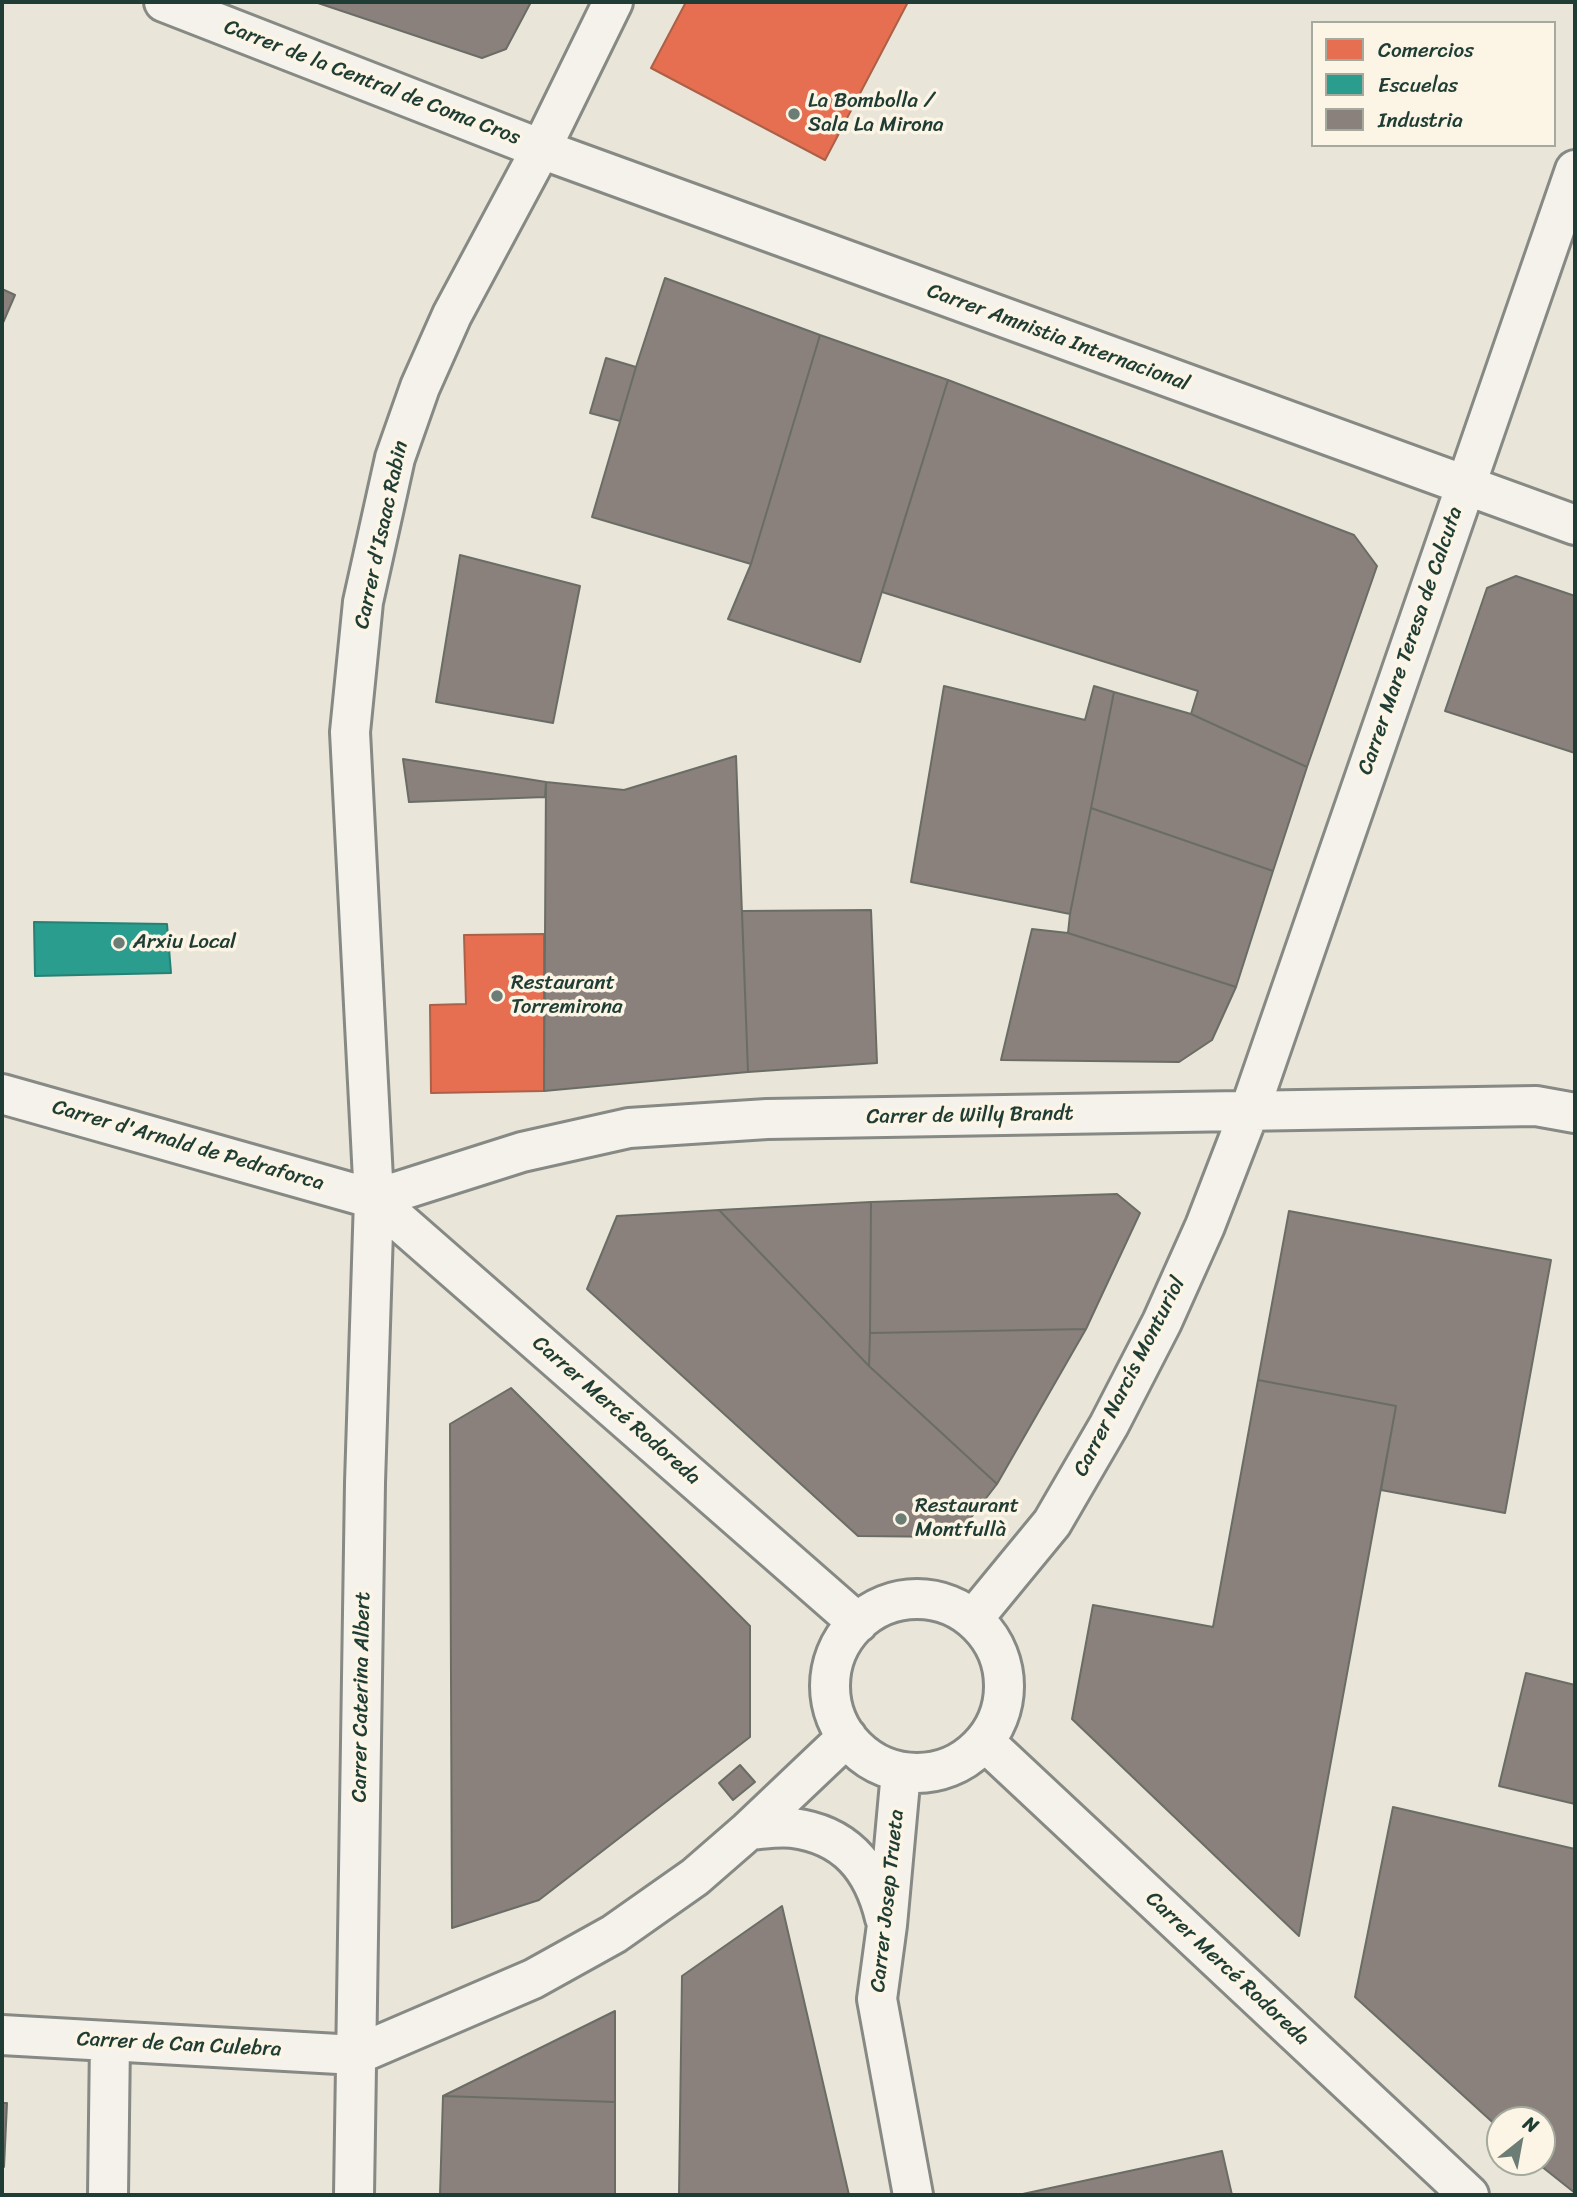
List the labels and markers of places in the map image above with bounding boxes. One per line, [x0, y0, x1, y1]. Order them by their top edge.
place label: La Bombolla / Sala La Mirona [808, 89, 943, 139]
marker: La Bombolla / Sala La Mirona [786, 106, 802, 122]
place label: Arxiu Local [133, 930, 236, 956]
marker: Arxiu Local [111, 935, 127, 951]
place label: Restaurant Torremirona [511, 971, 623, 1021]
marker: Restaurant Torremirona [489, 988, 505, 1004]
place label: Restaurant Montfullà [915, 1494, 1019, 1544]
marker: Restaurant Montfullà [893, 1511, 909, 1527]

